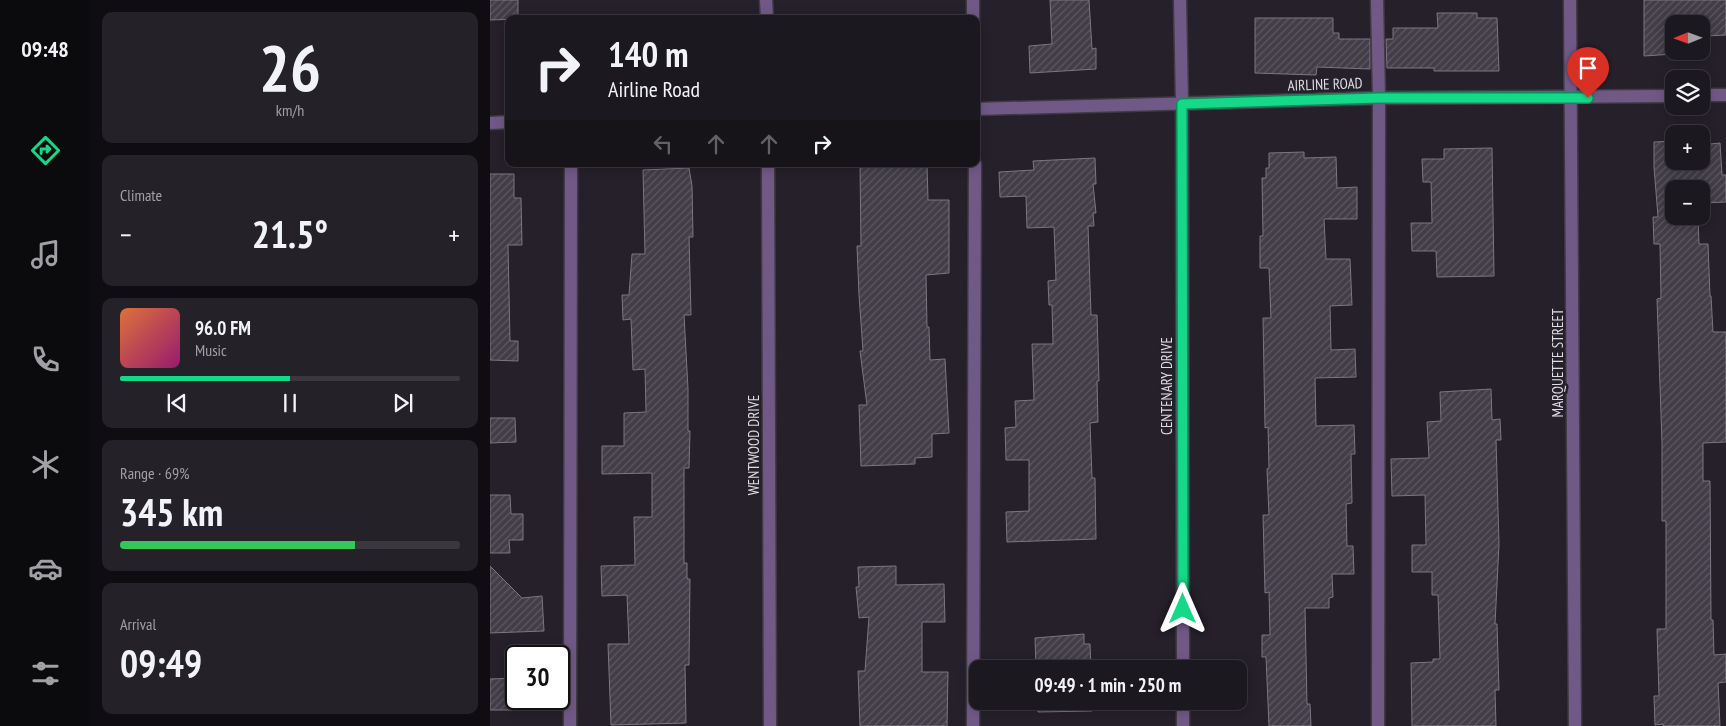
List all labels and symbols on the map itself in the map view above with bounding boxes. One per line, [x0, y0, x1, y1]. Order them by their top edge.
north arrow [1665, 15, 1710, 60]
pin [1567, 47, 1609, 98]
street label: AIRLINE ROAD [1287, 73, 1363, 95]
street label: MARQUETTE STREET [1548, 308, 1567, 418]
street label: CENTENARY DRIVE [1157, 337, 1176, 435]
street label: WENTWOOD DRIVE [744, 395, 763, 495]
position arrow [1156, 582, 1208, 634]
speed limit sign: 30 [505, 645, 570, 710]

